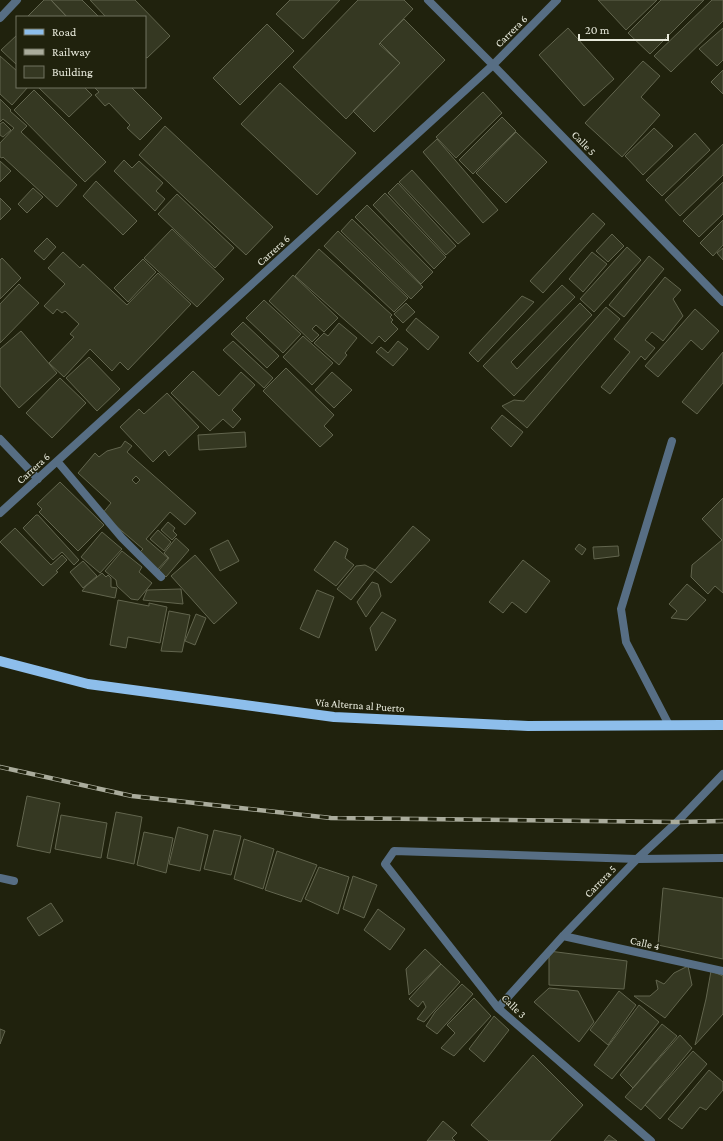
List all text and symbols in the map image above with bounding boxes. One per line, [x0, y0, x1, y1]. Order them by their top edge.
street label: Carrera 6 [492, 12, 530, 50]
legend [16, 16, 146, 88]
scale bar [579, 16, 668, 42]
text: 20 m [585, 23, 610, 37]
text: Road [52, 25, 77, 39]
text: Railway [52, 45, 91, 59]
text: Building [52, 65, 93, 79]
street label: Calle 5 [569, 128, 599, 158]
street label: Carrera 6 [254, 232, 292, 268]
street label: Carrera 6 [14, 450, 52, 486]
street label: Vía Alterna al Puerto [315, 696, 406, 714]
street label: Carrera 5 [582, 862, 618, 900]
street label: Calle 4 [629, 934, 661, 952]
street label: Calle 3 [499, 991, 529, 1021]

